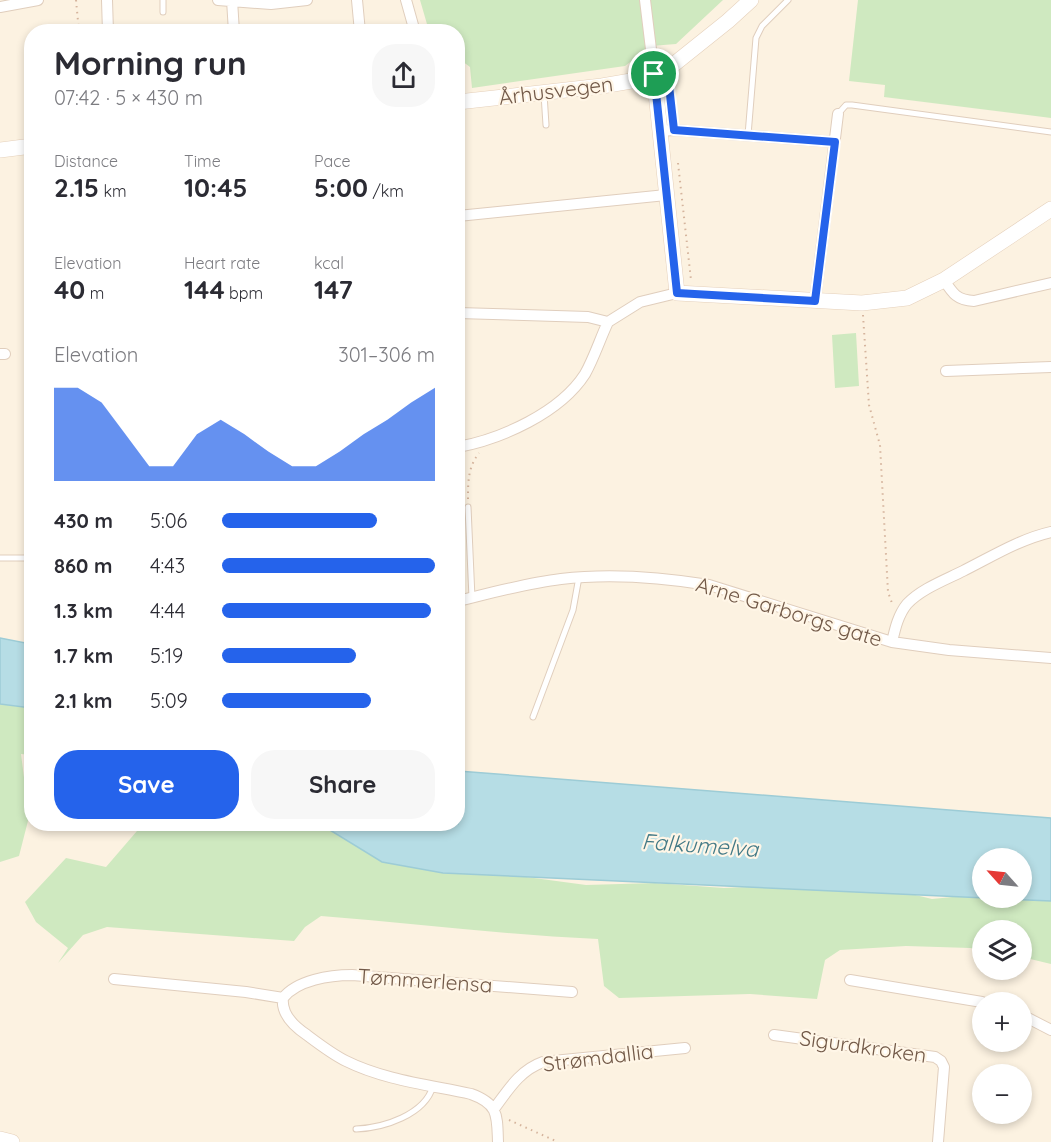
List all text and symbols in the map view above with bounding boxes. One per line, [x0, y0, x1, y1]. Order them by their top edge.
text: Morning run [54, 42, 247, 83]
button: share [372, 44, 435, 107]
pin [628, 48, 679, 99]
icon: arrive [637, 57, 670, 90]
street label: Århusvegen [497, 70, 614, 110]
text: 07:42 · 5 × 430 m [54, 85, 203, 110]
text: Distance [54, 151, 118, 171]
text: Time [184, 151, 221, 171]
text: Pace [314, 151, 350, 171]
text: 2.15 [54, 171, 99, 204]
text: 10:45 [184, 171, 247, 204]
text: 5:00 [314, 171, 368, 204]
text: km [99, 181, 127, 201]
text: /km [368, 181, 404, 201]
text: Elevation [54, 253, 121, 273]
text: Heart rate [184, 253, 260, 273]
text: kcal [314, 253, 344, 273]
text: 40 [54, 273, 85, 306]
text: 144 [184, 273, 225, 306]
text: 147 [314, 273, 353, 306]
text: m [85, 283, 104, 303]
text: bpm [225, 283, 263, 303]
text: Elevation [54, 342, 138, 367]
text: 301–306 m [338, 342, 435, 367]
text: 430 m [54, 508, 113, 533]
text: 5:06 [150, 508, 187, 533]
text: 860 m [54, 553, 112, 578]
text: 4:43 [150, 553, 185, 578]
street label: Arne Garborgs gate [693, 570, 886, 652]
text: 1.3 km [54, 598, 113, 623]
text: 4:44 [150, 598, 185, 623]
text: 1.7 km [54, 643, 113, 668]
text: 5:19 [150, 643, 183, 668]
text: 2.1 km [54, 688, 113, 713]
text: 5:09 [150, 688, 188, 713]
button: Save [54, 750, 239, 819]
button: Share [251, 750, 435, 819]
water label: Falkumelva [641, 827, 761, 863]
north arrow [972, 848, 1032, 908]
map controls [972, 848, 1032, 1124]
button: layers [972, 920, 1032, 980]
street label: Tømmerlensa [357, 962, 493, 998]
button: + [972, 992, 1032, 1052]
street label: Sigurdkroken [798, 1024, 928, 1068]
street label: Strømdallia [541, 1037, 655, 1077]
button: − [972, 1064, 1032, 1124]

